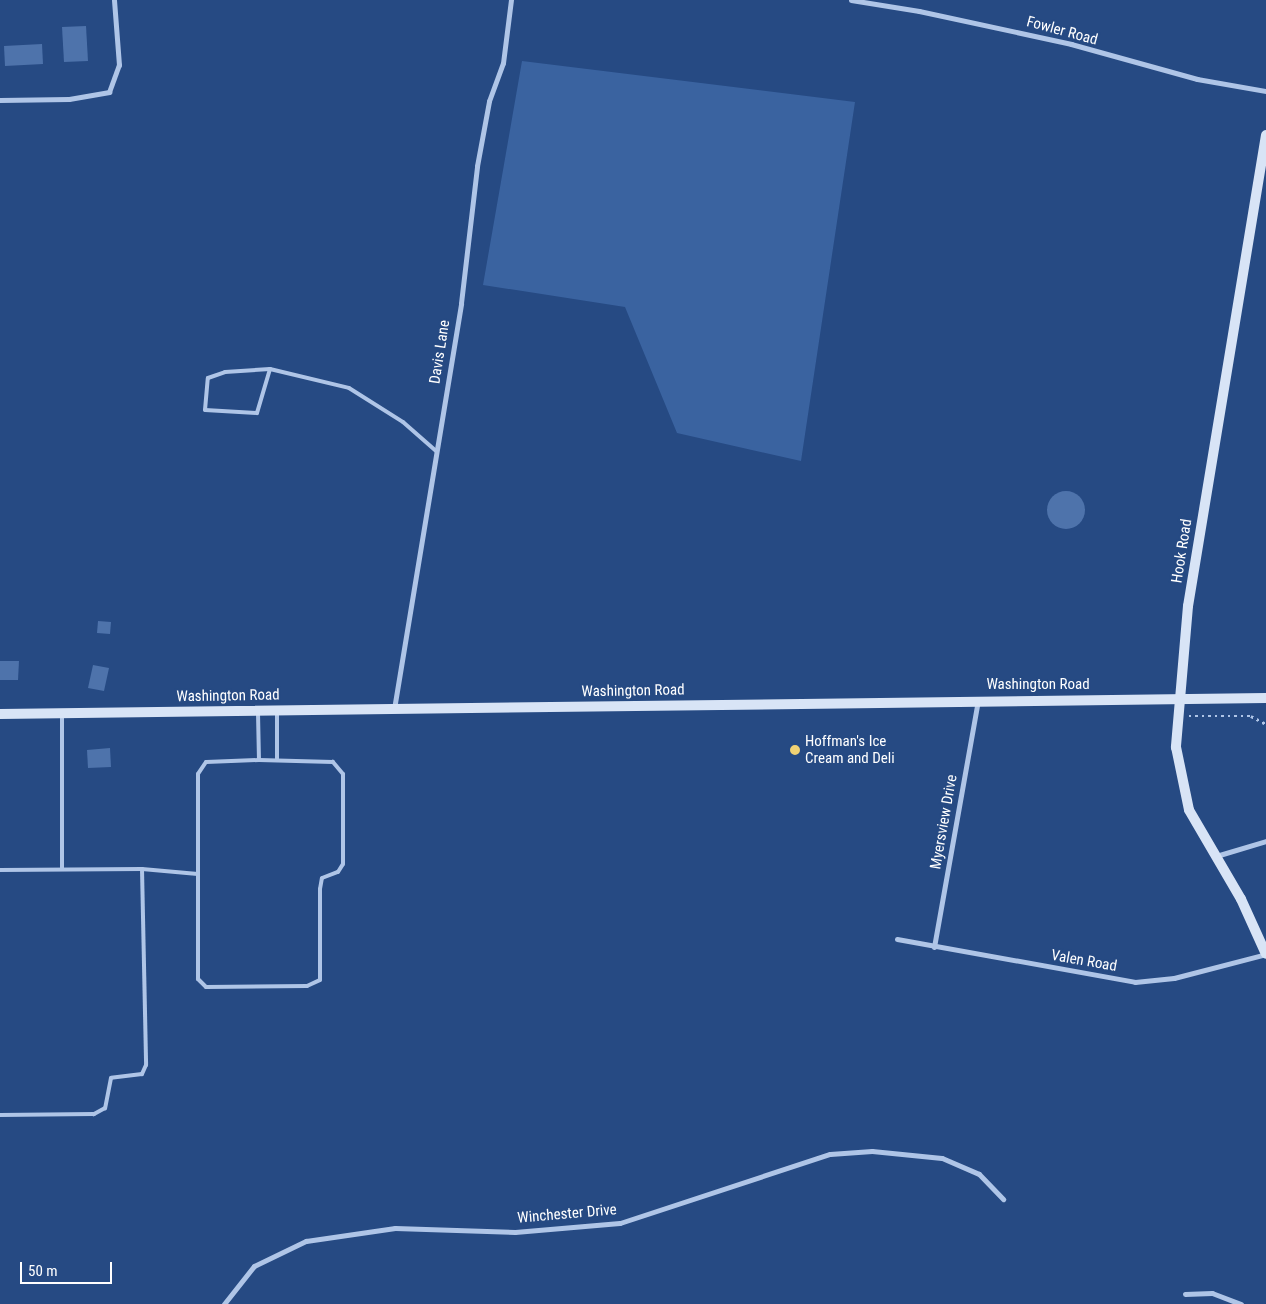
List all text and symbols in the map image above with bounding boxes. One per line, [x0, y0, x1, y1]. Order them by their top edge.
street label: Fowler Road [1024, 13, 1100, 49]
street label: Davis Lane [426, 319, 454, 385]
street label: Hook Road [1168, 518, 1196, 584]
street label: Washington Road [986, 676, 1090, 694]
street label: Washington Road [581, 681, 685, 701]
street label: Washington Road [176, 686, 280, 706]
place label: Hoffman's Ice Cream and Deli [805, 732, 895, 767]
marker: Hoffman's Ice Cream and Deli [789, 744, 801, 756]
street label: Myersview Drive [927, 773, 961, 871]
street label: Valen Road [1050, 946, 1118, 976]
street label: Winchester Drive [517, 1201, 617, 1227]
scale bar [22, 1252, 115, 1284]
text: 50 m [28, 1262, 58, 1280]

